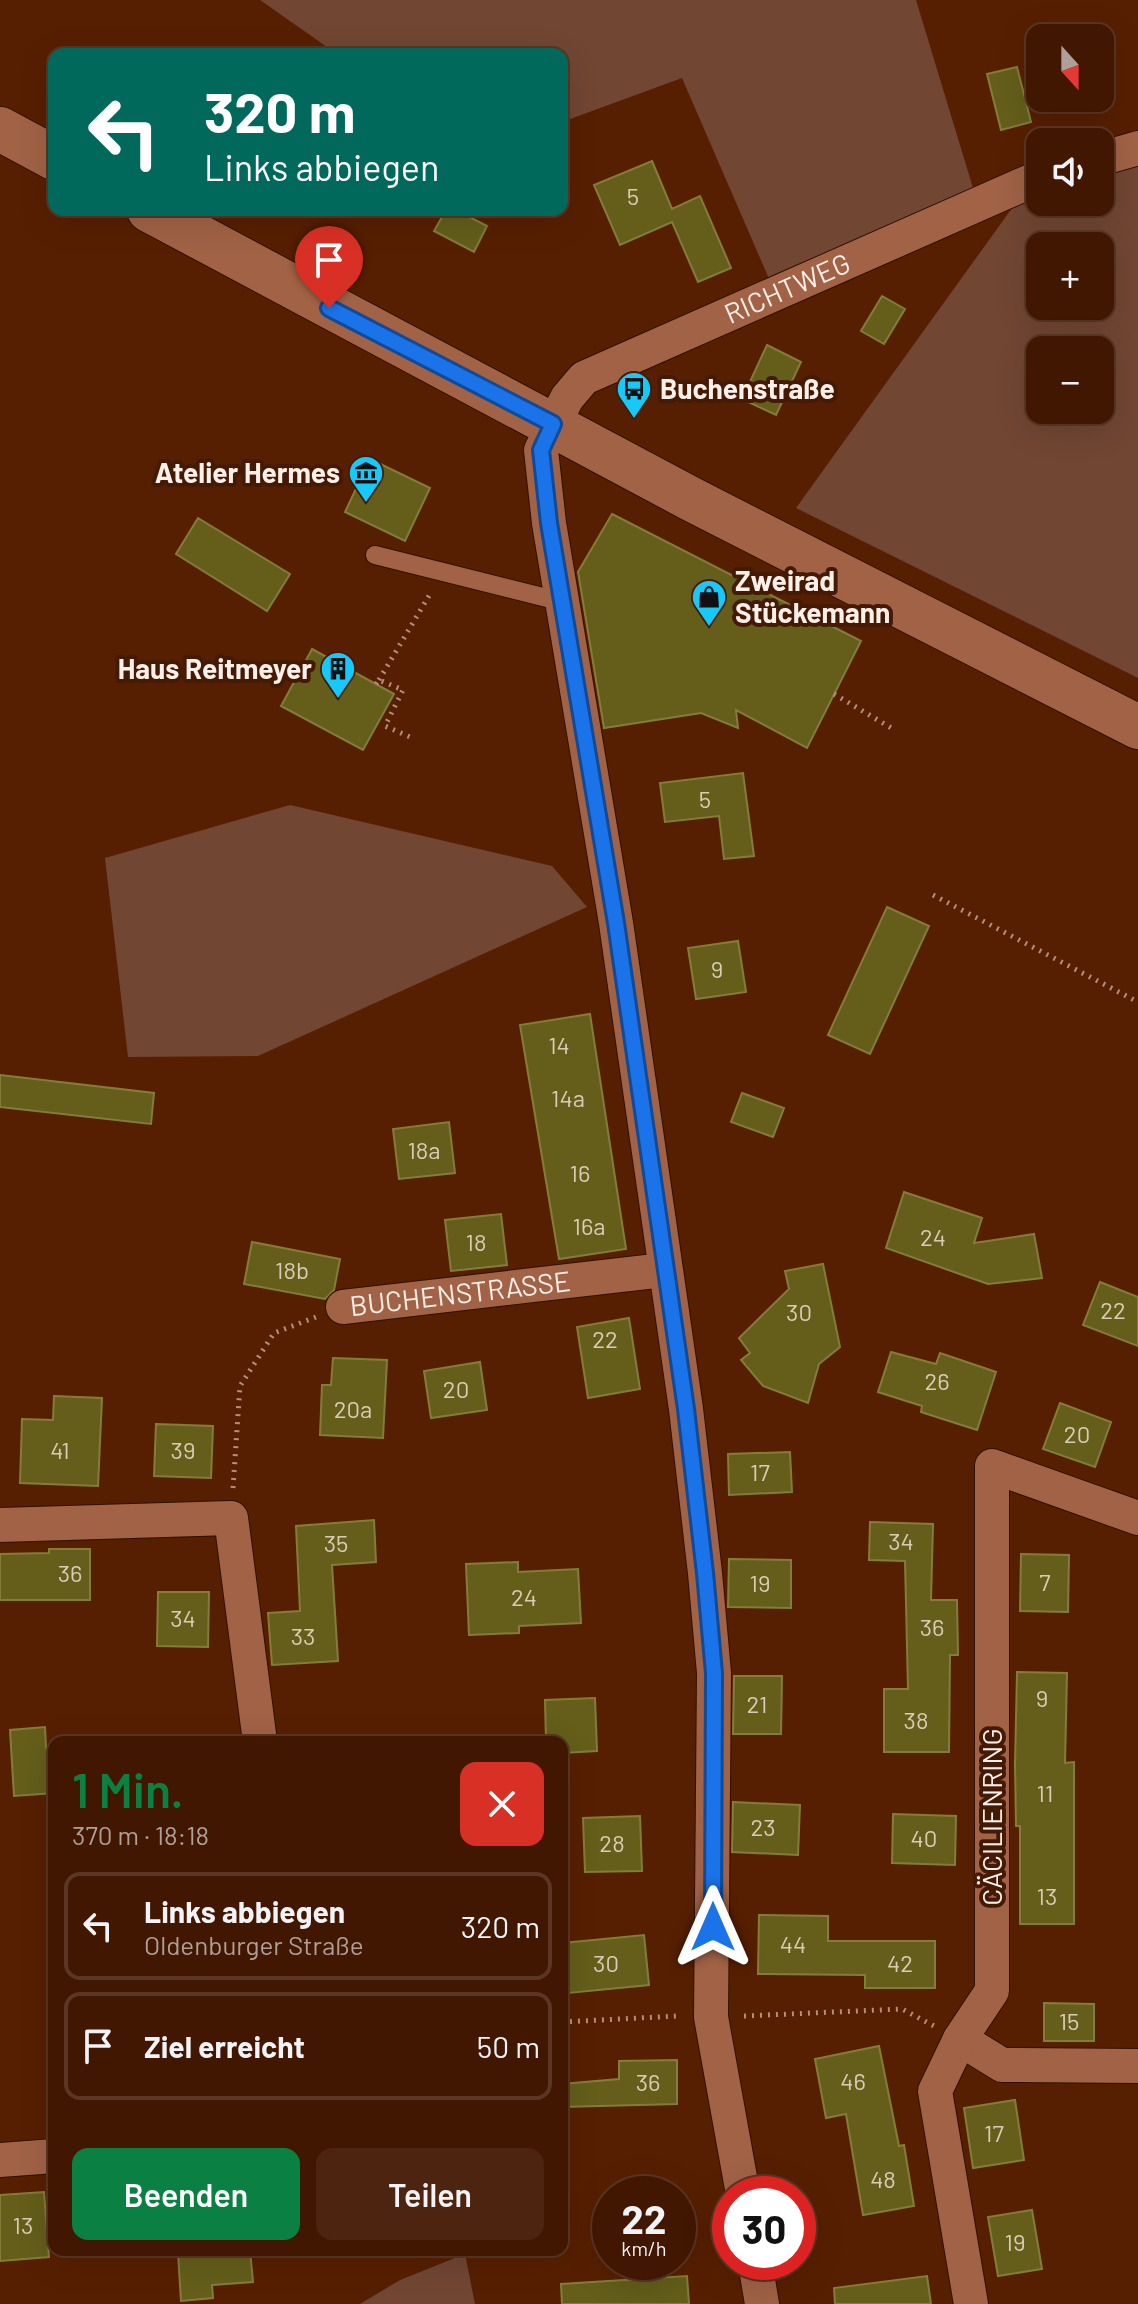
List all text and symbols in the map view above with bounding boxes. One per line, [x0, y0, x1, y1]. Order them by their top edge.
north arrow [1026, 24, 1114, 112]
map controls [1026, 24, 1114, 424]
text: 320 m [204, 77, 355, 144]
icon: left [72, 80, 176, 184]
button: sound [1026, 128, 1114, 216]
text: Links abbiegen [204, 145, 439, 188]
house number: 5 [627, 181, 639, 210]
pin [295, 226, 363, 308]
button: + [1026, 232, 1114, 320]
icon: arrive [307, 238, 351, 282]
street label: RICHTWEG [719, 245, 855, 330]
button: − [1026, 336, 1114, 424]
bus stop icon: Buchenstraße [615, 370, 653, 420]
place label: Buchenstraße [660, 371, 835, 405]
museum icon: Atelier Hermes [347, 454, 385, 504]
place label: Atelier Hermes [155, 455, 340, 489]
place label: Zweirad Stückemann [735, 563, 890, 629]
shop icon: Zweirad Stückemann [690, 578, 728, 628]
building icon: Haus Reitmeyer [319, 650, 357, 700]
place label: Haus Reitmeyer [118, 651, 312, 685]
house number: 5 [699, 784, 711, 813]
house number: 9 [711, 954, 723, 983]
house number: 14 [548, 1030, 570, 1059]
house number: 14a [551, 1083, 585, 1112]
house number: 18a [407, 1135, 441, 1164]
house number: 16 [570, 1158, 590, 1187]
house number: 16a [572, 1211, 606, 1240]
house number: 24 [920, 1222, 946, 1251]
house number: 18 [466, 1227, 486, 1256]
house number: 18b [275, 1255, 309, 1284]
street label: BUCHENSTRASSE [348, 1263, 572, 1322]
house number: 22 [1100, 1295, 1126, 1324]
house number: 30 [786, 1297, 812, 1326]
house number: 22 [592, 1324, 618, 1353]
house number: 26 [924, 1366, 950, 1395]
house number: 20 [443, 1374, 469, 1403]
house number: 20a [334, 1394, 372, 1423]
house number: 20 [1064, 1419, 1090, 1448]
house number: 41 [50, 1435, 70, 1464]
house number: 39 [171, 1435, 195, 1464]
house number: 17 [750, 1457, 770, 1486]
house number: 34 [888, 1526, 914, 1555]
house number: 35 [324, 1528, 348, 1557]
house number: 36 [58, 1558, 82, 1587]
house number: 7 [1039, 1567, 1051, 1596]
house number: 19 [750, 1568, 770, 1597]
house number: 24 [511, 1582, 537, 1611]
house number: 34 [170, 1603, 196, 1632]
house number: 36 [920, 1612, 944, 1641]
house number: 33 [291, 1621, 315, 1650]
house number: 9 [1036, 1683, 1048, 1712]
house number: 21 [747, 1689, 767, 1718]
house number: 38 [904, 1705, 928, 1734]
street label: CÄCILIENRING [974, 1728, 1008, 1906]
text: 1 Min. [72, 1760, 184, 1818]
button: close [460, 1762, 544, 1846]
house number: 11 [1037, 1778, 1053, 1807]
house number: 23 [750, 1812, 776, 1841]
text: 370 m · 18:18 [72, 1819, 209, 1850]
house number: 40 [911, 1823, 937, 1852]
house number: 28 [599, 1828, 625, 1857]
house number: 13 [1037, 1881, 1057, 1910]
position arrow [671, 1885, 755, 1969]
text: Links abbiegen [144, 1893, 345, 1929]
icon: left [76, 1904, 120, 1948]
text: 320 m [461, 1908, 540, 1944]
text: Oldenburger Straße [144, 1929, 364, 1960]
house number: 44 [780, 1929, 806, 1958]
house number: 30 [593, 1948, 619, 1977]
house number: 42 [887, 1948, 913, 1977]
house number: 15 [1059, 2006, 1079, 2035]
icon: arrive [76, 2024, 120, 2068]
text: Ziel erreicht [144, 2028, 305, 2064]
text: 50 m [477, 2028, 540, 2064]
house number: 46 [840, 2066, 866, 2095]
house number: 36 [636, 2067, 660, 2096]
house number: 17 [984, 2118, 1004, 2147]
button: Beenden [72, 2148, 300, 2240]
button: Teilen [316, 2148, 544, 2240]
house number: 48 [870, 2164, 896, 2193]
speed limit sign: 30 [712, 2176, 816, 2280]
text: 22 [622, 2194, 666, 2242]
house number: 13 [13, 2210, 33, 2239]
house number: 19 [1005, 2227, 1025, 2256]
text: km/h [621, 2236, 667, 2260]

